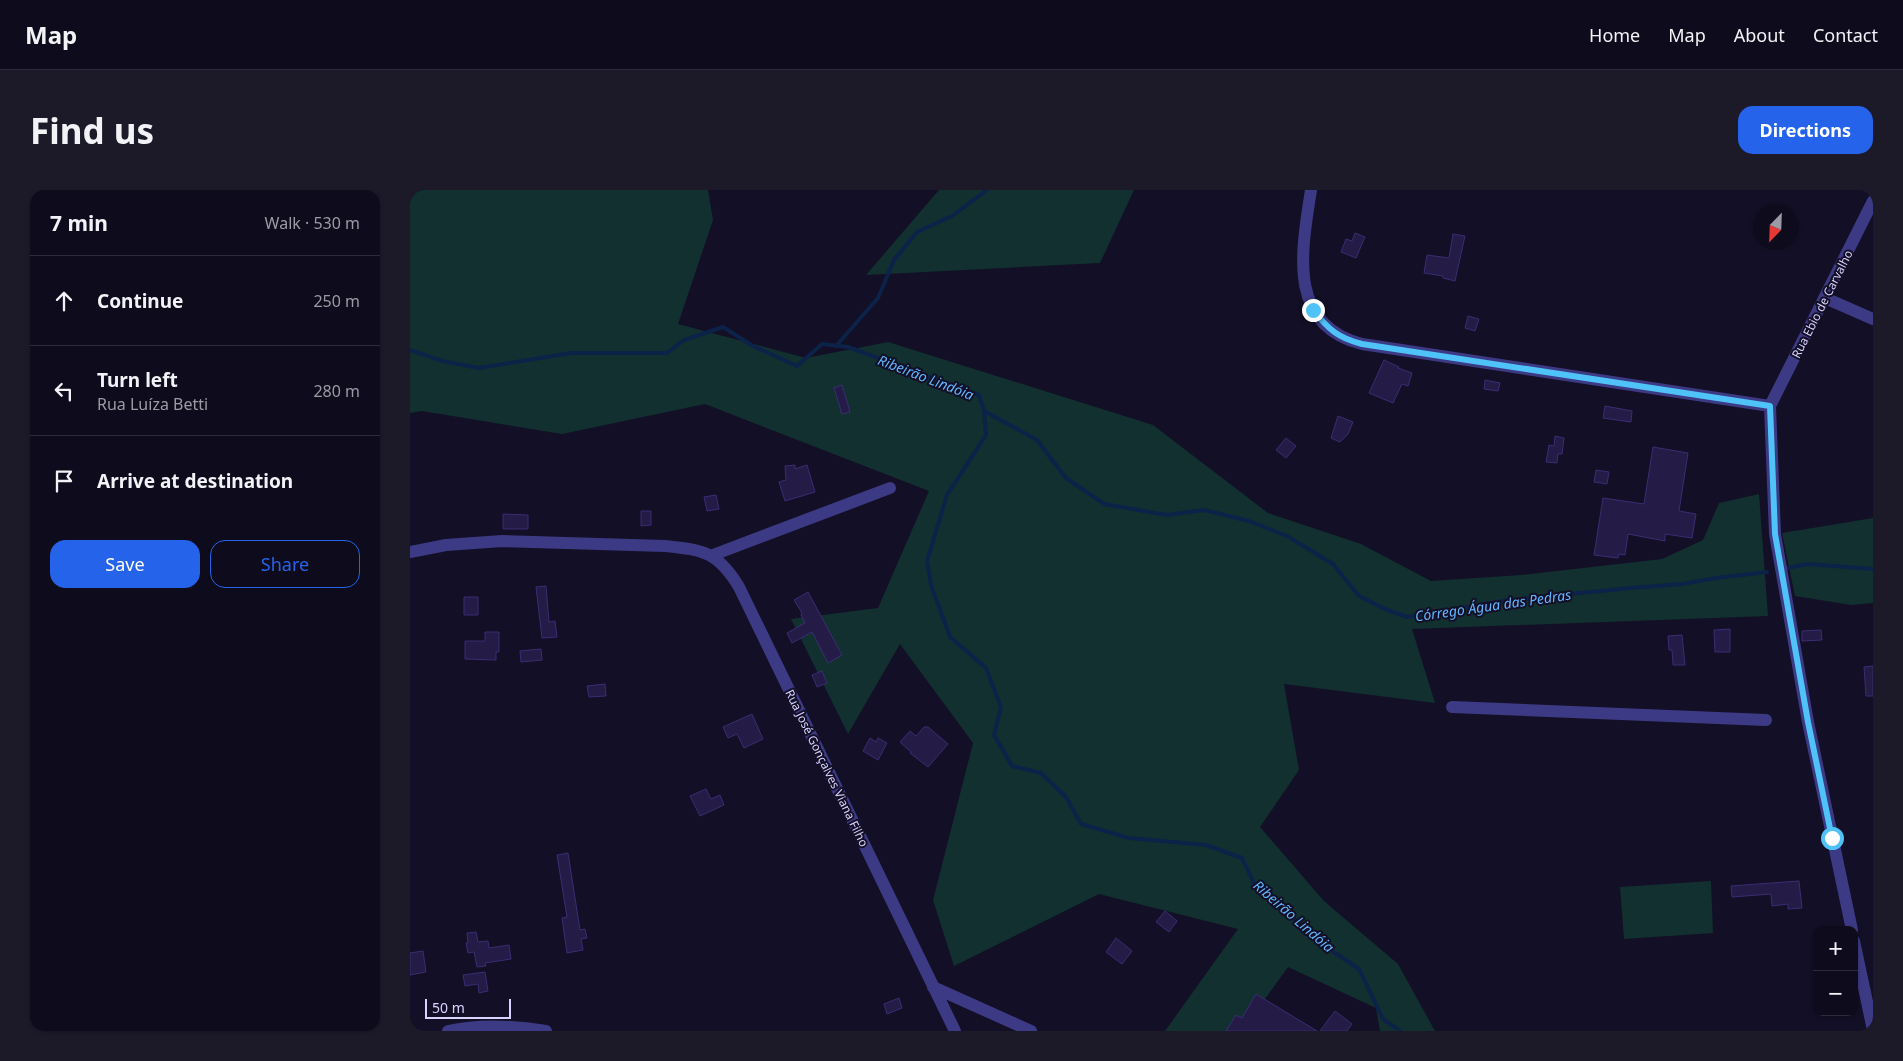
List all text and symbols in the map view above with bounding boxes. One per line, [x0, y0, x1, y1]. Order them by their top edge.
text: Map [25, 18, 77, 51]
text: Home [1589, 23, 1640, 47]
text: Map [1668, 23, 1706, 47]
text: About [1734, 23, 1785, 47]
text: Contact [1813, 23, 1878, 47]
button: Directions [1738, 106, 1873, 154]
text: Find us [30, 107, 154, 154]
north arrow [1753, 205, 1798, 250]
text: 7 min [50, 209, 108, 237]
text: Walk · 530 m [265, 212, 360, 234]
street label: Rua Ebio de Carvalho [1787, 247, 1857, 361]
icon: ahead [50, 287, 78, 315]
text: Continue [97, 288, 183, 314]
text: 250 m [313, 290, 360, 312]
route end [1302, 299, 1325, 322]
water label: Ribeirão Lindóia [875, 350, 977, 404]
text: Turn left [97, 367, 178, 393]
icon: left [50, 377, 78, 405]
text: 280 m [313, 380, 360, 402]
text: Rua Luíza Betti [97, 393, 208, 415]
icon: arrive [50, 467, 78, 495]
text: Arrive at destination [97, 468, 293, 494]
button: Save [50, 540, 200, 588]
button: Share [210, 540, 360, 588]
water label: Córrego Água das Pedras [1414, 585, 1572, 625]
street label: Rua José Gonçalves Viana Filho [781, 687, 873, 849]
route start [1821, 827, 1844, 850]
water label: Ribeirão Lindóia [1250, 876, 1338, 956]
map controls [1813, 926, 1858, 1016]
button: + [1813, 926, 1858, 971]
button: − [1813, 971, 1858, 1016]
scale bar [425, 996, 511, 1019]
text: 50 m [432, 998, 465, 1017]

